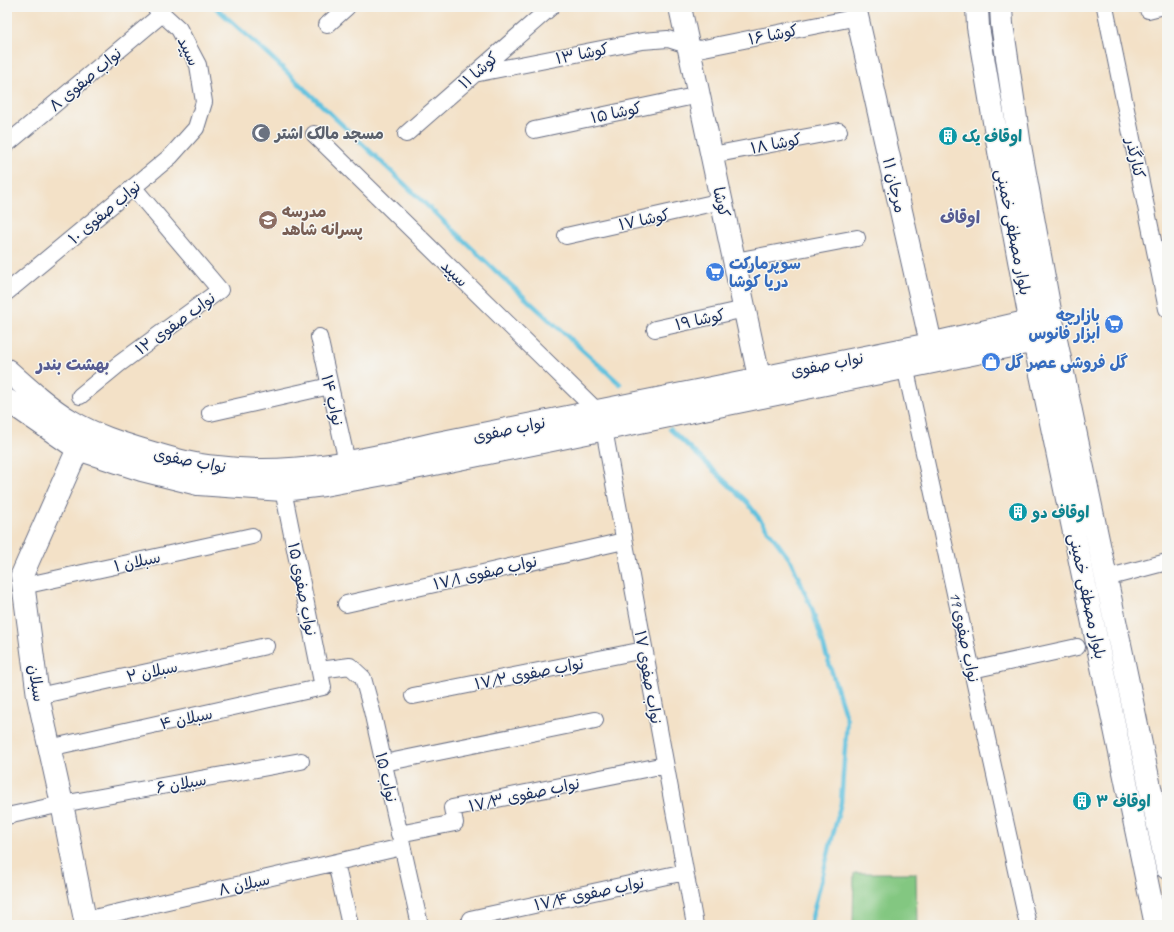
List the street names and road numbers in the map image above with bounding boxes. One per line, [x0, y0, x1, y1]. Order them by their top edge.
street label: کوشا ۱۶ [747, 20, 800, 50]
street label: سپید [173, 34, 204, 69]
street label: کوشا ۱۳ [554, 39, 611, 69]
street label: نواب صفوی ۸ [45, 44, 126, 116]
street label: کوشا ۱۱ [455, 48, 503, 94]
street label: کوشا ۱۵ [589, 98, 644, 128]
street label: کوشا ۱۸ [749, 129, 804, 159]
street label: کنارگذر [1121, 135, 1149, 180]
street label: مرجان ۱۱ [878, 156, 910, 215]
street label: بلوار مصطفی خمینی [991, 167, 1035, 297]
street label: نواب صفوی ۱۰ [64, 177, 145, 249]
street label: کوشا [708, 185, 734, 219]
street label: کوشا ۱۷ [617, 205, 672, 235]
street label: سپید [437, 256, 472, 291]
street label: نواب صفوی ۱۲ [132, 288, 220, 360]
street label: کوشا ۱۹ [673, 305, 727, 335]
street label: نواب صفوی [789, 348, 865, 382]
street label: نواب ۱۴ [316, 373, 348, 428]
street label: نواب صفوی [471, 413, 547, 447]
street label: نواب صفوی [152, 444, 228, 478]
street label: بلوار مصطفی خمینی [1064, 531, 1110, 661]
street label: نواب صفوی ۱۵ [283, 541, 321, 638]
street label: سبلان ۱ [112, 547, 162, 577]
street label: نواب صفوی ۱۷/۱ [431, 551, 539, 595]
street label: نواب صفوی 19 [945, 590, 983, 684]
street label: نواب صفوی ۱۷ [630, 629, 666, 726]
street label: نواب صفوی ۱۷/۲ [473, 654, 586, 694]
street label: سبلان ۲ [125, 657, 180, 687]
street label: سبلان [23, 663, 49, 703]
street label: سبلان ۴ [158, 704, 214, 734]
street label: نواب ۱۵ [371, 750, 401, 804]
street label: سبلان ۶ [154, 770, 208, 798]
street label: نواب صفوی ۱۷/۳ [467, 773, 582, 817]
street label: سبلان ۸ [216, 869, 272, 901]
street label: نواب صفوی ۱۷/۴ [532, 873, 646, 915]

